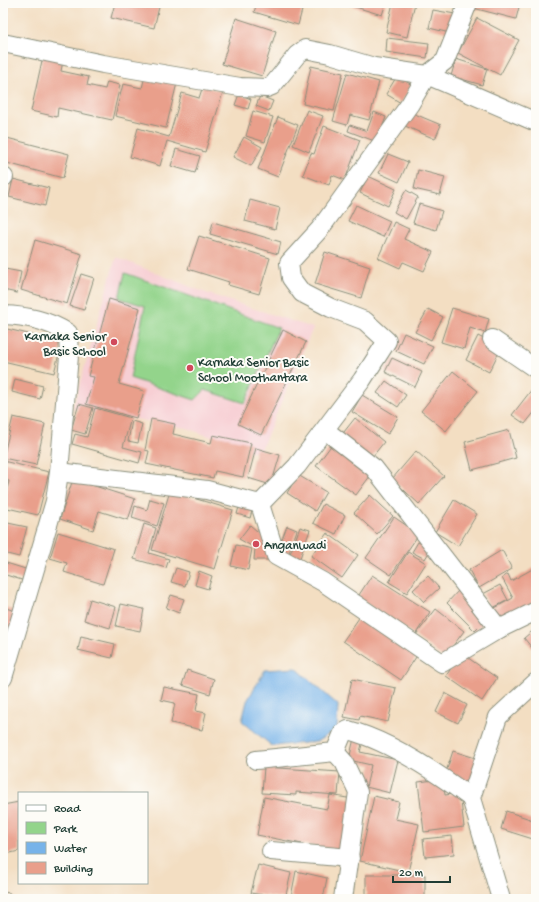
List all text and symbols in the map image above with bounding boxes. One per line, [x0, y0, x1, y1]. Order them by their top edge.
place label: Karnaka Senior Basic School [24, 330, 107, 360]
marker: Karnaka Senior Basic School [109, 337, 119, 347]
place label: Karnaka Senior Basic School Moothantara [198, 356, 309, 386]
marker: Karnaka Senior Basic School Moothantara [185, 363, 195, 373]
marker: Anganwadi [251, 539, 261, 549]
place label: Anganwadi [264, 539, 327, 554]
legend [18, 792, 148, 884]
text: Road [54, 803, 81, 817]
text: Park [53, 823, 79, 837]
text: Water [54, 843, 88, 857]
scale bar [393, 858, 450, 884]
text: Building [53, 863, 93, 877]
text: 20 m [399, 867, 424, 881]

